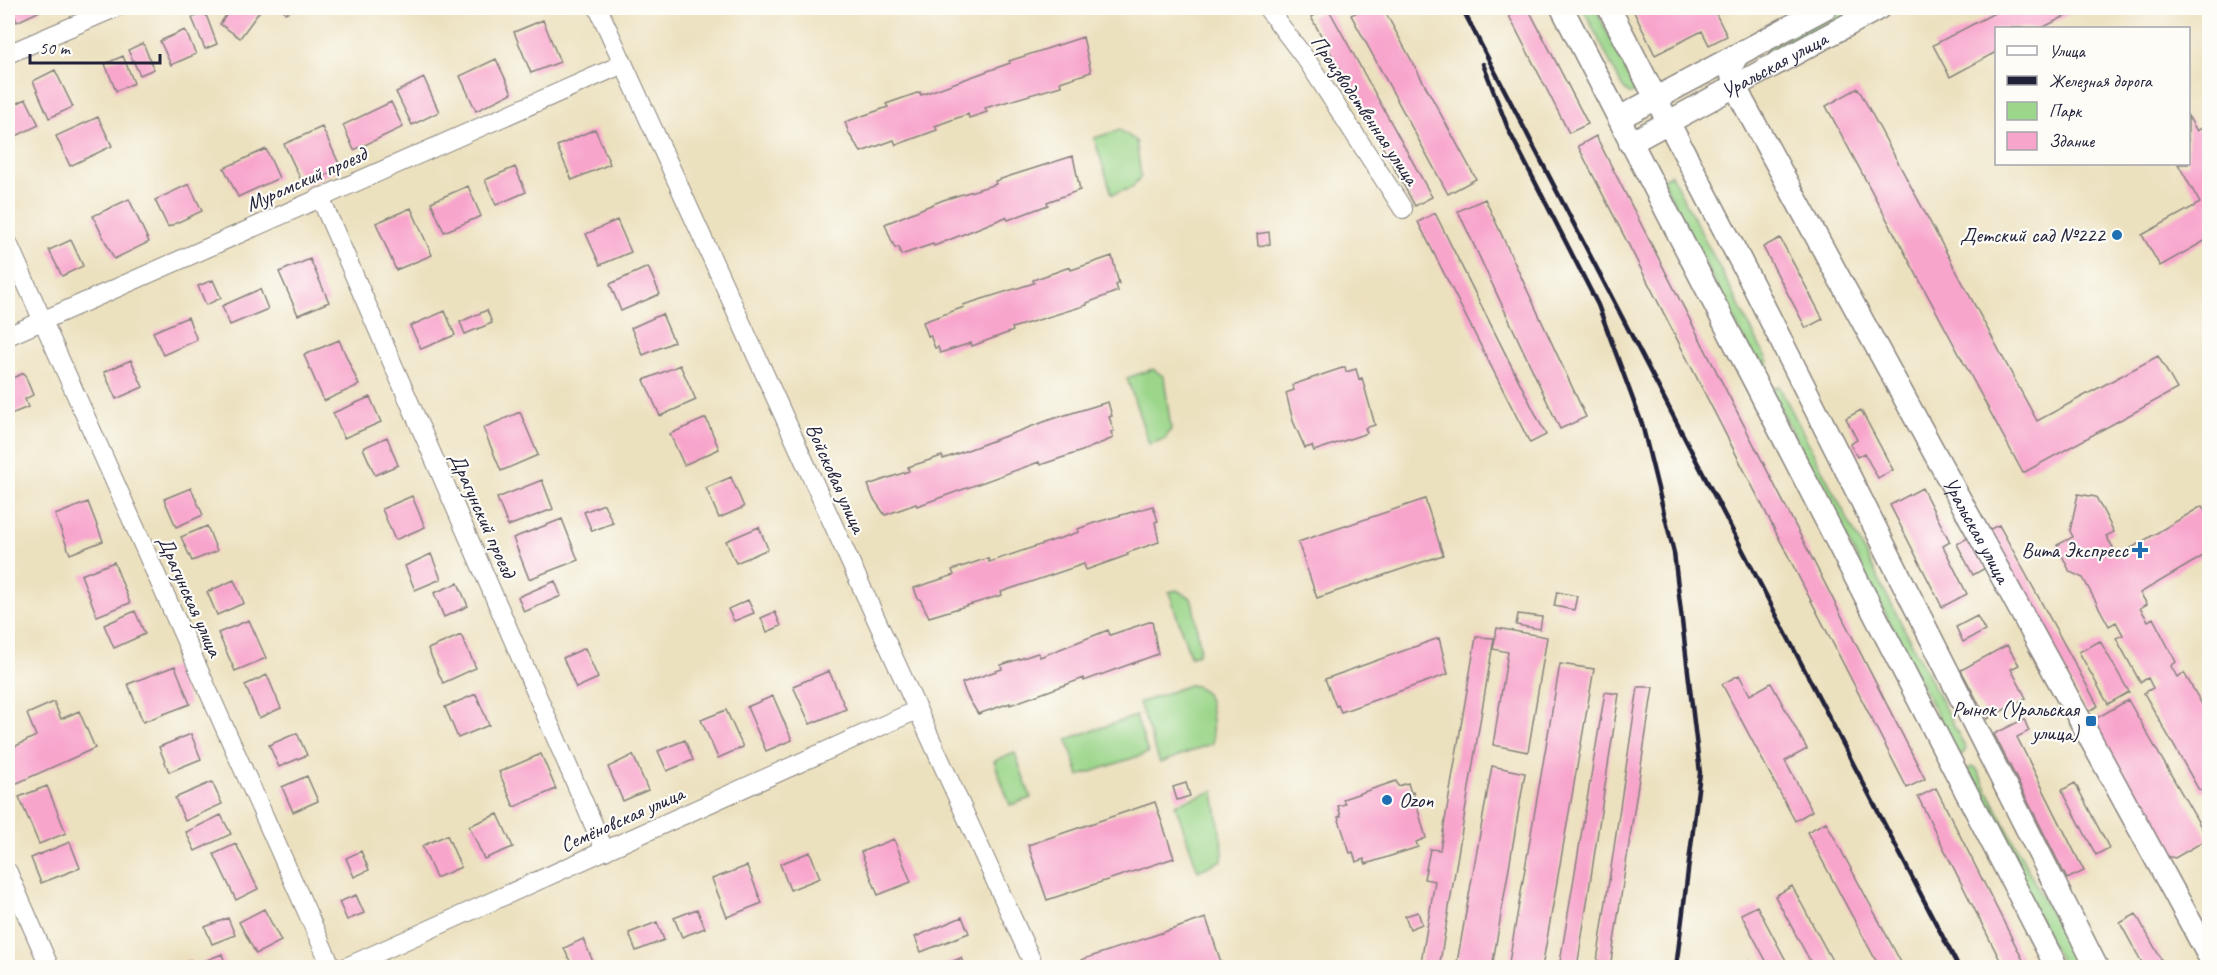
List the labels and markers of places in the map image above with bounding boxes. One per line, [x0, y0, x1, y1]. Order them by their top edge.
place label: Детский сад №222 [1960, 222, 2107, 248]
marker: Детский сад №222 [2110, 228, 2124, 242]
place label: Вита Экспресс [2021, 537, 2130, 563]
marker: Вита Экспресс [2133, 543, 2147, 557]
place label: Рынок (Уральская улица) [1952, 696, 2081, 746]
marker: Рынок (Уральская улица) [2084, 714, 2098, 728]
place label: Ozon [1399, 787, 1434, 813]
marker: Ozon [1380, 793, 1394, 807]

